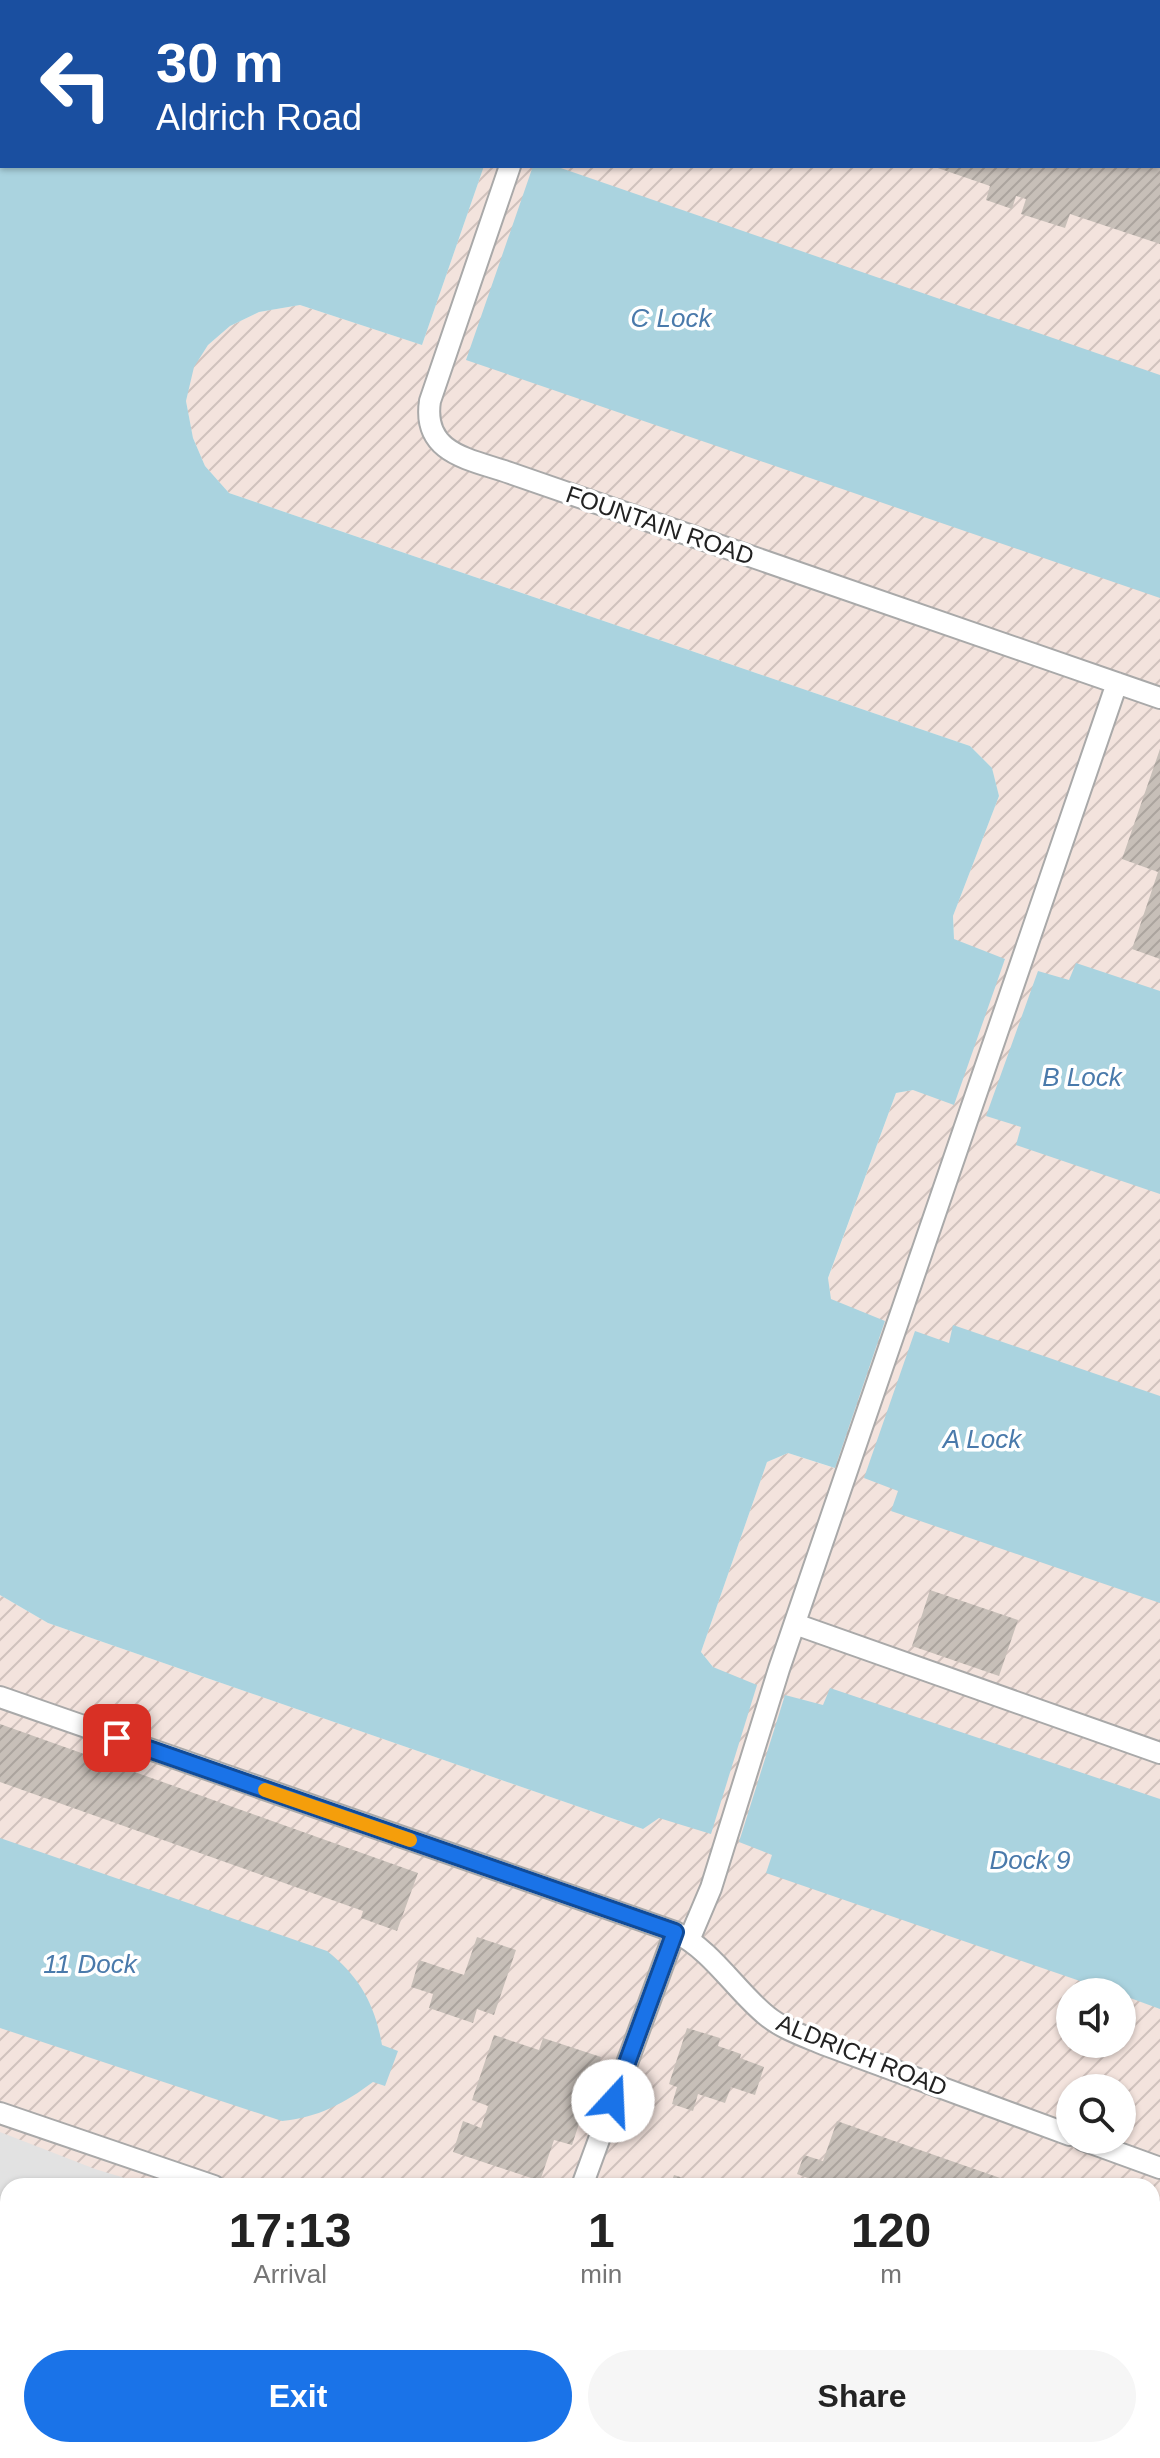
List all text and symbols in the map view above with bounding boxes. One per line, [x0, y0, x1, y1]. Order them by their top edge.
text: 30 m [156, 31, 284, 94]
icon: left [24, 32, 128, 136]
text: Aldrich Road [156, 97, 362, 138]
water label: C Lock [631, 303, 713, 333]
street label: FOUNTAIN ROAD [563, 480, 757, 570]
water label: B Lock [1042, 1062, 1124, 1092]
water label: A Lock [941, 1424, 1023, 1454]
pin [83, 1704, 151, 1772]
icon: arrive [95, 1716, 139, 1760]
water label: Dock 9 [990, 1845, 1070, 1875]
water label: 11 Dock [43, 1949, 139, 1979]
map controls [1056, 1978, 1136, 2154]
button: sound [1056, 1978, 1136, 2058]
street label: ALDRICH ROAD [773, 2009, 951, 2101]
position arrow [571, 2059, 655, 2143]
button: search [1056, 2074, 1136, 2154]
text: 17:13 [229, 2204, 352, 2257]
text: 1 [588, 2204, 615, 2257]
text: 120 [851, 2204, 931, 2257]
text: Arrival [253, 2259, 327, 2289]
text: min [580, 2259, 622, 2289]
text: m [880, 2259, 902, 2289]
button: Exit [24, 2350, 572, 2442]
button: Share [588, 2350, 1136, 2442]

